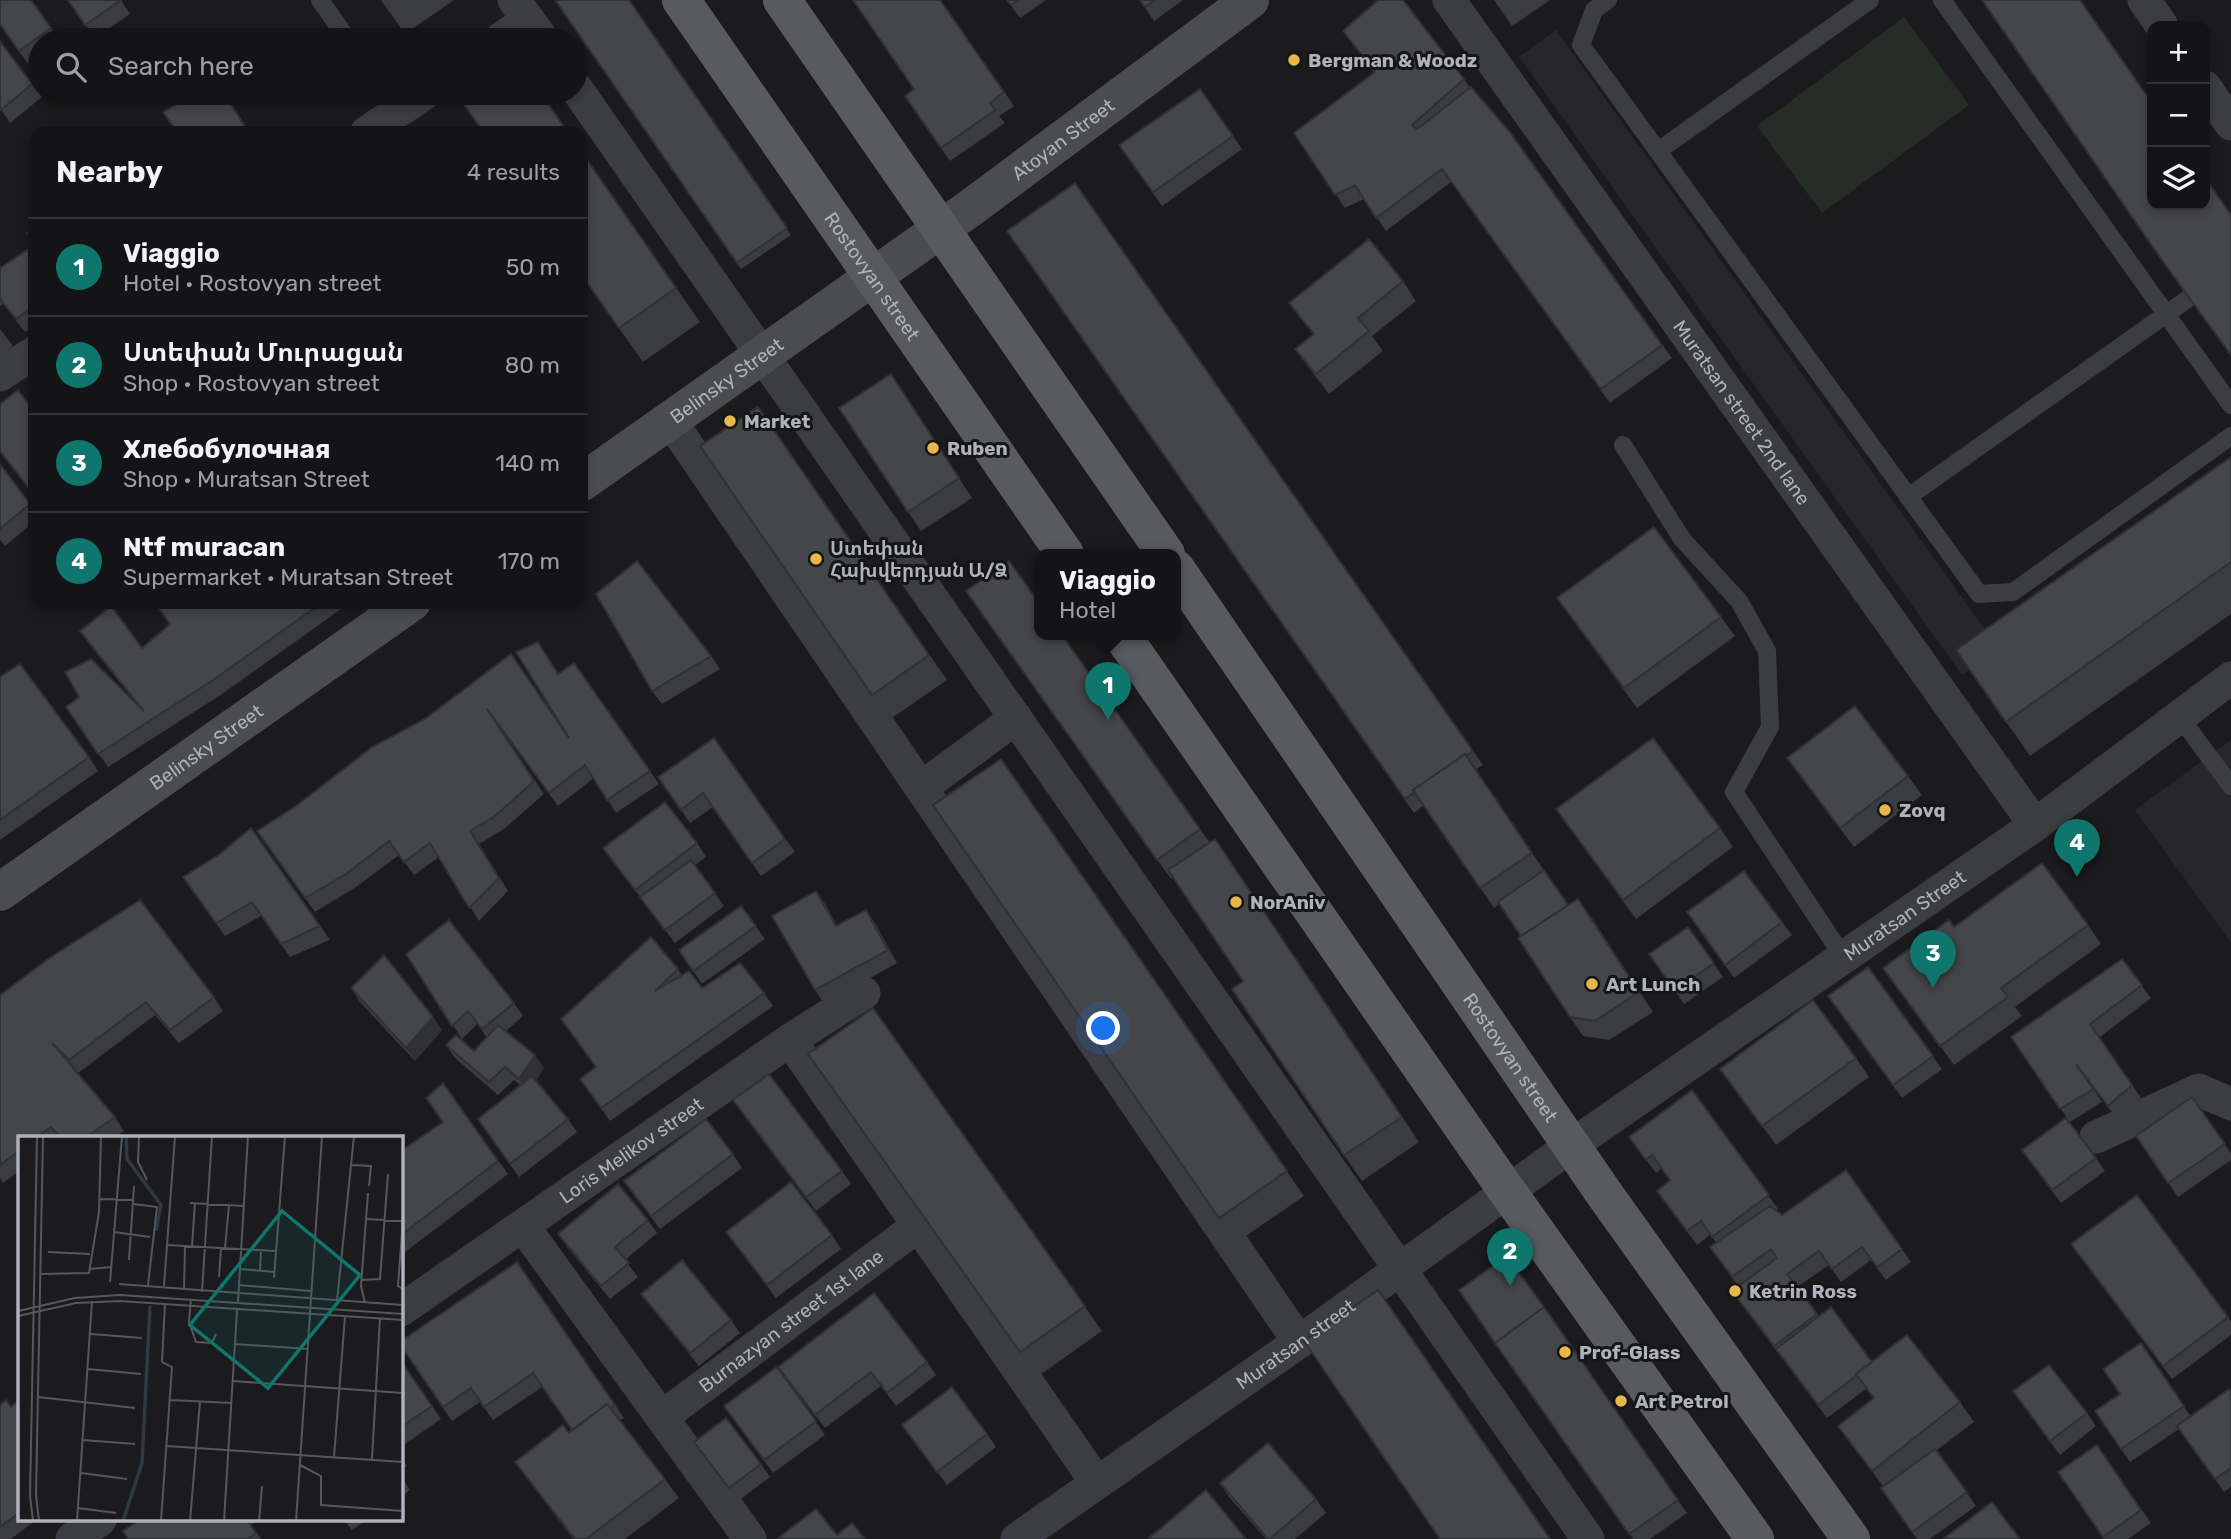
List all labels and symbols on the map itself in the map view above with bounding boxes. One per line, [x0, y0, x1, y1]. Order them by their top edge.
place label: Bergman & Woodz [1308, 49, 1477, 72]
marker: Bergman & Woodz [1286, 52, 1302, 68]
street label: Atoyan Street [1007, 93, 1119, 185]
street label: Rostovyan street [820, 208, 925, 345]
street label: Muratsan street 2nd lane [1669, 316, 1815, 509]
street label: Belinsky Street [665, 332, 788, 428]
place label: Market [744, 410, 811, 433]
marker: Market [722, 413, 738, 429]
place label: Ruben [947, 437, 1008, 460]
marker: Ruben [925, 440, 941, 456]
place label: Ստեփան Հախվերդյան Ա/Ձ [830, 537, 1008, 582]
marker: Ստեփան Հախվերդյան Ա/Ձ [808, 551, 824, 567]
pin: 1 [1085, 662, 1131, 720]
street label: Belinsky Street [145, 699, 268, 795]
place label: Zovq [1899, 799, 1945, 822]
marker: Zovq [1877, 802, 1893, 818]
pin: 4 [2054, 819, 2100, 877]
street label: Muratsan Street [1839, 865, 1970, 965]
place label: NorAniv [1250, 891, 1326, 914]
marker: NorAniv [1228, 894, 1244, 910]
pin: 3 [1910, 930, 1956, 988]
place label: Art Lunch [1606, 973, 1700, 996]
marker: Art Lunch [1584, 976, 1600, 992]
street label: Rostovyan street [1458, 988, 1563, 1127]
your location [1086, 1011, 1120, 1045]
street label: Loris Melikov street [555, 1092, 708, 1208]
inset map [18, 1136, 402, 1522]
pin: 2 [1487, 1228, 1533, 1286]
street label: Burnazyan street 1st lane [694, 1244, 888, 1397]
place label: Ketrin Ross [1749, 1280, 1857, 1303]
marker: Ketrin Ross [1727, 1283, 1743, 1299]
street label: Muratsan street [1231, 1294, 1360, 1394]
place label: Prof-Glass [1579, 1341, 1680, 1364]
marker: Prof-Glass [1557, 1344, 1573, 1360]
place label: Art Petrol [1635, 1390, 1729, 1413]
marker: Art Petrol [1613, 1393, 1629, 1409]

